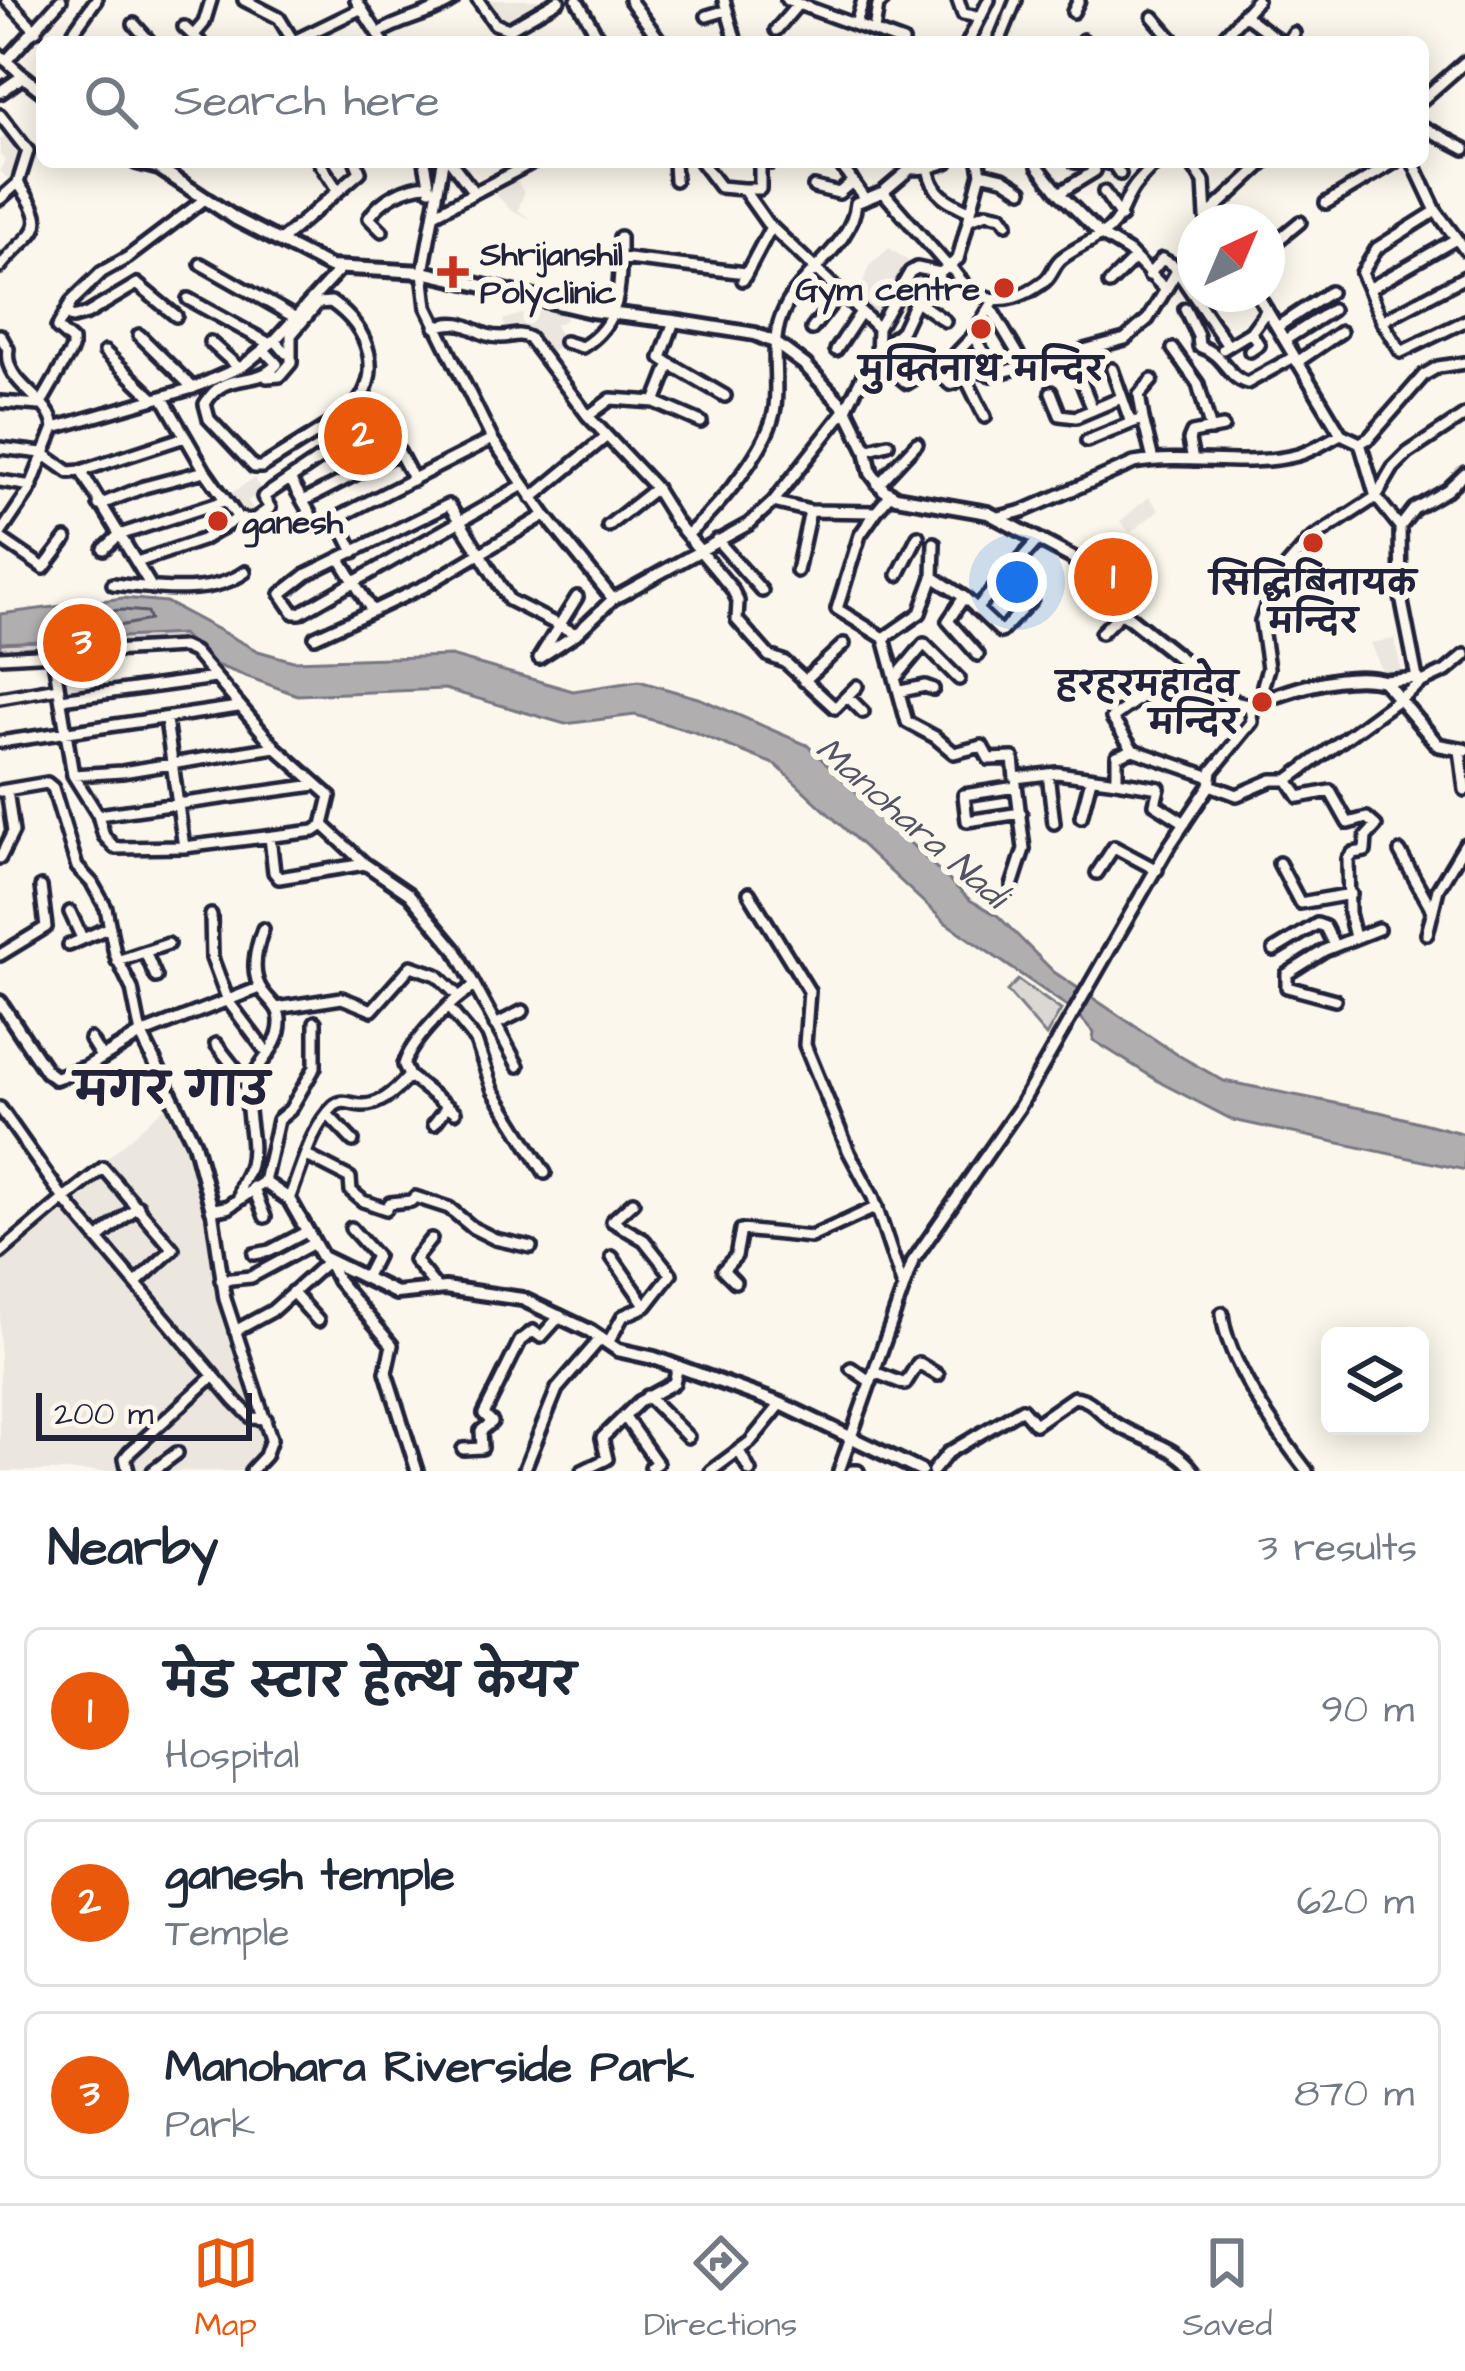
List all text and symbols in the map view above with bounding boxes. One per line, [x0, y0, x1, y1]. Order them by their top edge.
search box [36, 36, 1429, 168]
icon: search [78, 69, 144, 135]
text: Search here [174, 71, 440, 133]
north arrow [1177, 204, 1285, 312]
place label: Shrijanshil Polyclinic [479, 232, 623, 318]
marker: Shrijanshil Polyclinic [437, 256, 469, 288]
place label: Gym centre [796, 267, 980, 315]
marker: Gym centre [991, 275, 1017, 301]
marker: मुक्तिनाथ मन्दिर [968, 316, 994, 342]
place label: मुक्तिनाथ मन्दिर [856, 343, 1106, 394]
pin: 2 [324, 391, 402, 481]
place label: ganesh [242, 500, 344, 548]
marker: ganesh [205, 508, 231, 534]
marker: सिद्धिबिनायक मन्दिर [1300, 530, 1326, 556]
pin: 1 [1074, 532, 1152, 622]
your location [987, 552, 1047, 612]
place label: सिद्धिबिनायक मन्दिर [1207, 557, 1420, 645]
pin: 3 [43, 598, 121, 688]
place label: हरहरमहादेव मन्दिर [1053, 658, 1241, 746]
marker: हरहरमहादेव मन्दिर [1249, 689, 1275, 715]
water label: Manohara Nadi [804, 725, 1022, 924]
district label: मगर गाउ [71, 1061, 273, 1123]
map controls [1321, 1327, 1429, 1435]
button: layers [1321, 1327, 1429, 1435]
scale bar [36, 1387, 252, 1440]
text: 200 m [54, 1391, 153, 1437]
text: Nearby [48, 1514, 218, 1585]
text: 3 results [1258, 1522, 1417, 1576]
text: मेड स्टार हेल्थ केयर [165, 1652, 576, 1714]
text: 1 [88, 1684, 93, 1738]
text: 90 m [1321, 1684, 1414, 1738]
text: Hospital [165, 1730, 299, 1784]
text: ganesh temple [165, 1845, 455, 1907]
text: 2 [79, 1876, 101, 1930]
text: 620 m [1297, 1876, 1414, 1930]
text: Temple [165, 1907, 290, 1961]
text: Manohara Riverside Park [165, 2037, 694, 2099]
text: 3 [80, 2068, 100, 2122]
text: 870 m [1294, 2068, 1414, 2122]
text: Park [165, 2099, 255, 2153]
tab: Map [193, 2230, 259, 2348]
tab: Directions [644, 2230, 797, 2348]
tab: Saved [1182, 2230, 1272, 2348]

